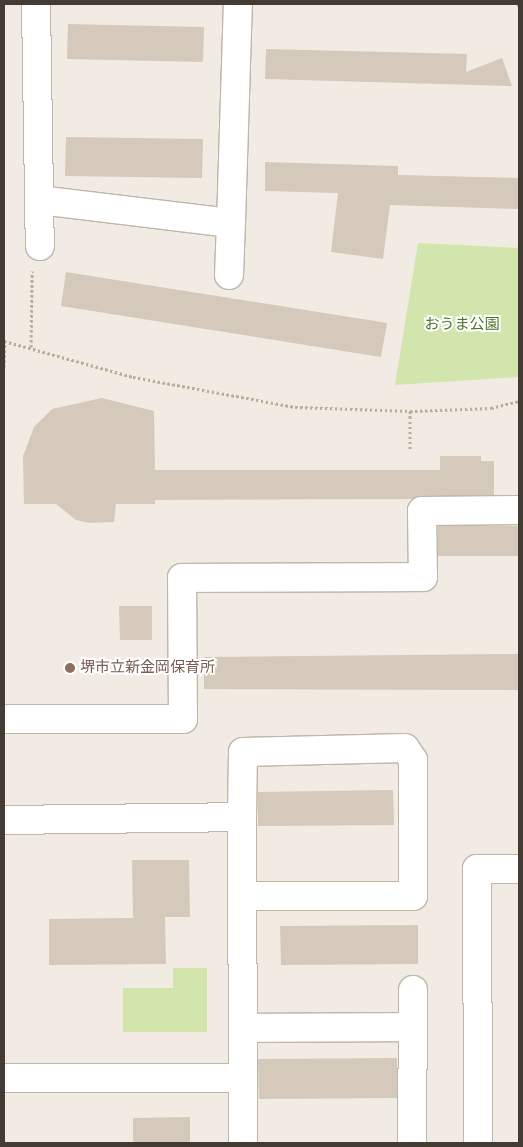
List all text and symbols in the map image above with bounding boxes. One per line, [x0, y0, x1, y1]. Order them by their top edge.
park label: おうま公園 [425, 316, 499, 334]
place label: 堺市立新金岡保育所 [80, 659, 215, 677]
marker: 堺市立新金岡保育所 [64, 662, 76, 674]

